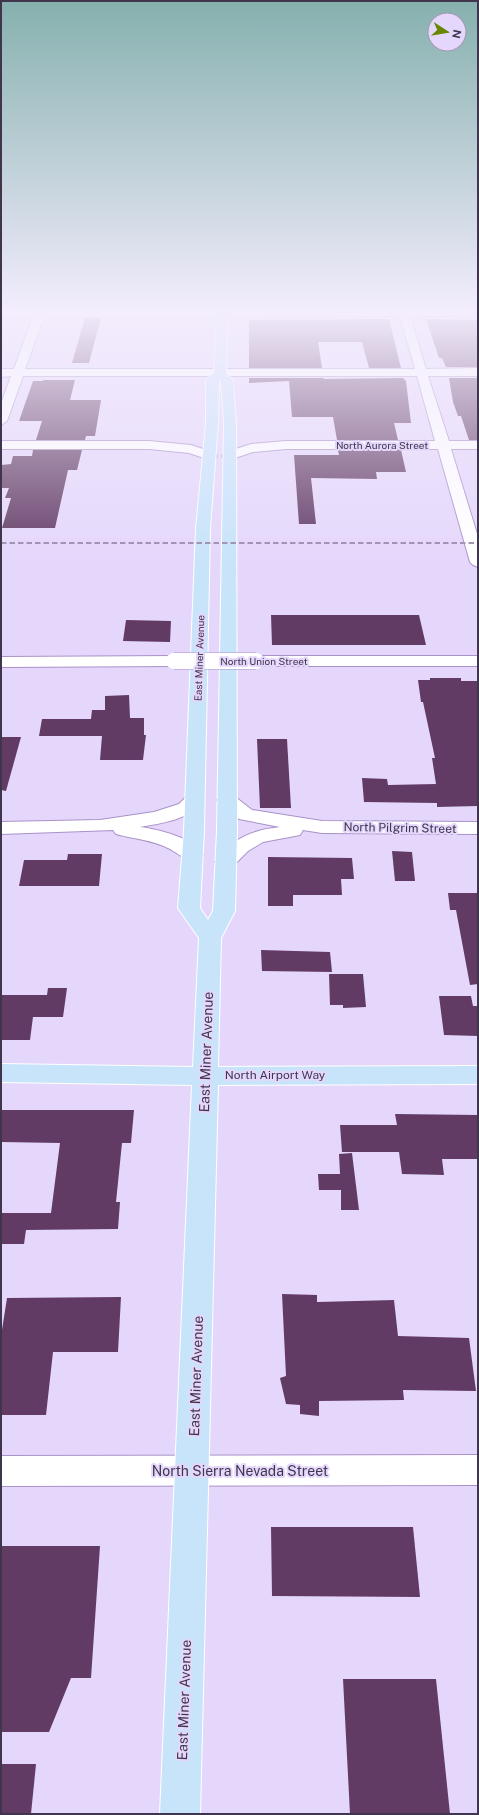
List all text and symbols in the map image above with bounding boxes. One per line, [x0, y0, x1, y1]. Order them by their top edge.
north arrow [427, 12, 467, 52]
text: N [450, 29, 464, 40]
street label: North Aurora Street [336, 439, 428, 451]
street label: East Miner Avenue [191, 614, 207, 701]
street label: North Union Street [220, 655, 308, 667]
street label: North Pilgrim Street [343, 820, 457, 836]
street label: East Miner Avenue [196, 991, 216, 1113]
street label: North Airport Way [225, 1068, 326, 1082]
street label: East Miner Avenue [186, 1315, 206, 1437]
street label: North Sierra Nevada Street [152, 1463, 328, 1479]
street label: East Miner Avenue [174, 1639, 194, 1761]

